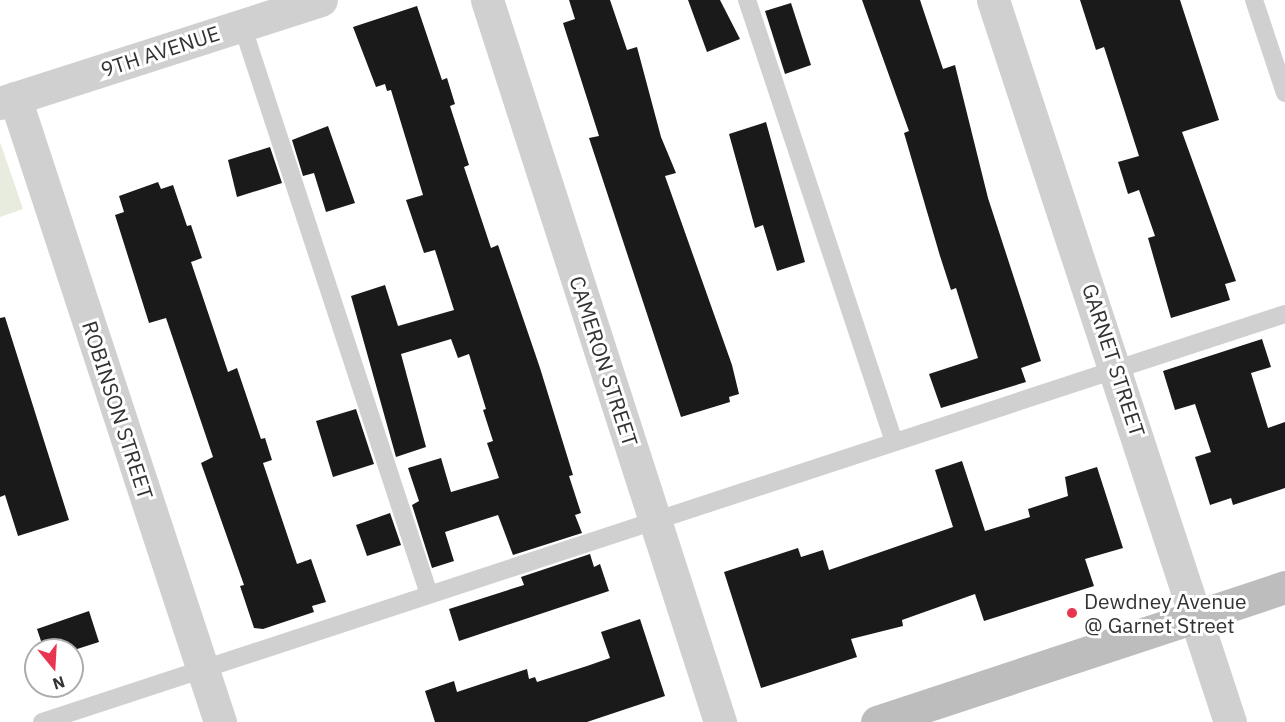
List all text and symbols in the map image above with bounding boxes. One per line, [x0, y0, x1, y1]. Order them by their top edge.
street label: 9TH AVENUE [97, 20, 223, 82]
street label: CAMERON STREET [565, 273, 643, 449]
street label: GARNET STREET [1077, 280, 1151, 440]
street label: ROBINSON STREET [77, 318, 159, 502]
place label: Dewdney Avenue @ Garnet Street [1084, 588, 1247, 638]
marker: Dewdney Avenue @ Garnet Street [1065, 606, 1079, 620]
north arrow [24, 638, 84, 698]
text: N [50, 672, 68, 695]

